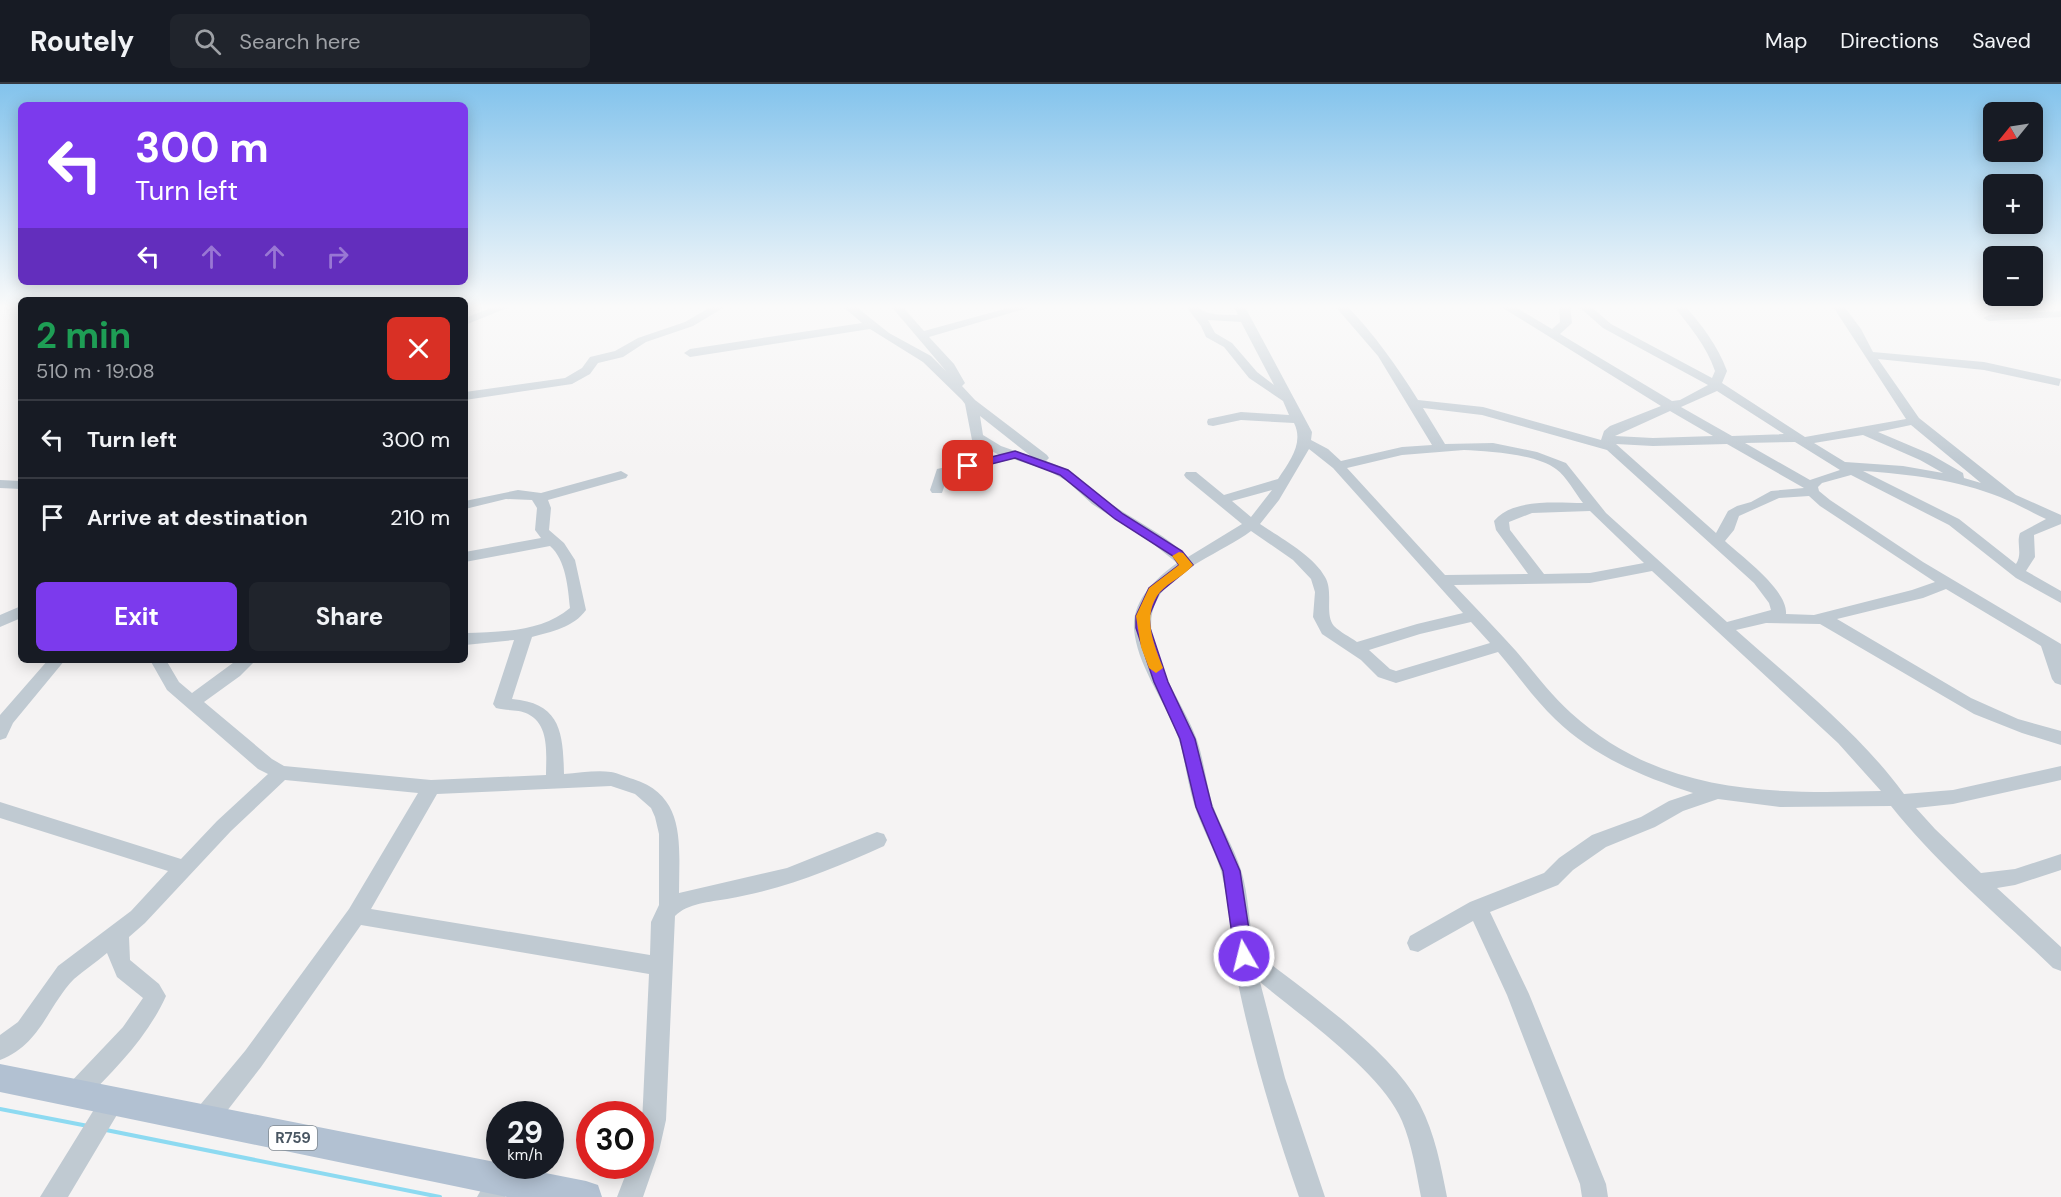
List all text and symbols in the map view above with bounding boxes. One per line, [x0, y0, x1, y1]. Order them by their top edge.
search box [170, 14, 590, 68]
text: Routely [30, 23, 134, 60]
icon: search [191, 25, 224, 58]
text: Search here [239, 27, 361, 56]
text: Map [1765, 27, 1807, 55]
text: Directions [1840, 27, 1939, 55]
text: Saved [1972, 27, 2031, 55]
north arrow [1983, 102, 2043, 162]
map controls [1983, 102, 2043, 306]
text: 300 m [135, 120, 269, 175]
icon: left [36, 126, 114, 204]
text: Turn left [135, 173, 238, 208]
button: + [1983, 174, 2043, 234]
icon: left [132, 240, 165, 273]
icon: ahead [195, 240, 228, 273]
icon: ahead [258, 240, 291, 273]
icon: right [321, 240, 354, 273]
button: − [1983, 246, 2043, 306]
text: 2 min [36, 312, 131, 359]
button: close [387, 317, 450, 380]
text: 510 m · 19:08 [36, 358, 155, 384]
icon: left [36, 423, 69, 456]
text: Turn left [87, 425, 177, 454]
text: 300 m [381, 425, 450, 454]
pin [942, 440, 993, 491]
icon: arrive [951, 449, 984, 482]
icon: arrive [36, 501, 69, 534]
text: Arrive at destination [87, 503, 308, 532]
text: 210 m [390, 503, 450, 532]
button: Exit [36, 582, 237, 651]
button: Share [249, 582, 450, 651]
position arrow [1212, 924, 1276, 988]
speed limit sign: 30 [576, 1101, 654, 1179]
text: 29 [507, 1113, 543, 1152]
road number: R759 [269, 1126, 317, 1150]
text: km/h [507, 1145, 543, 1165]

